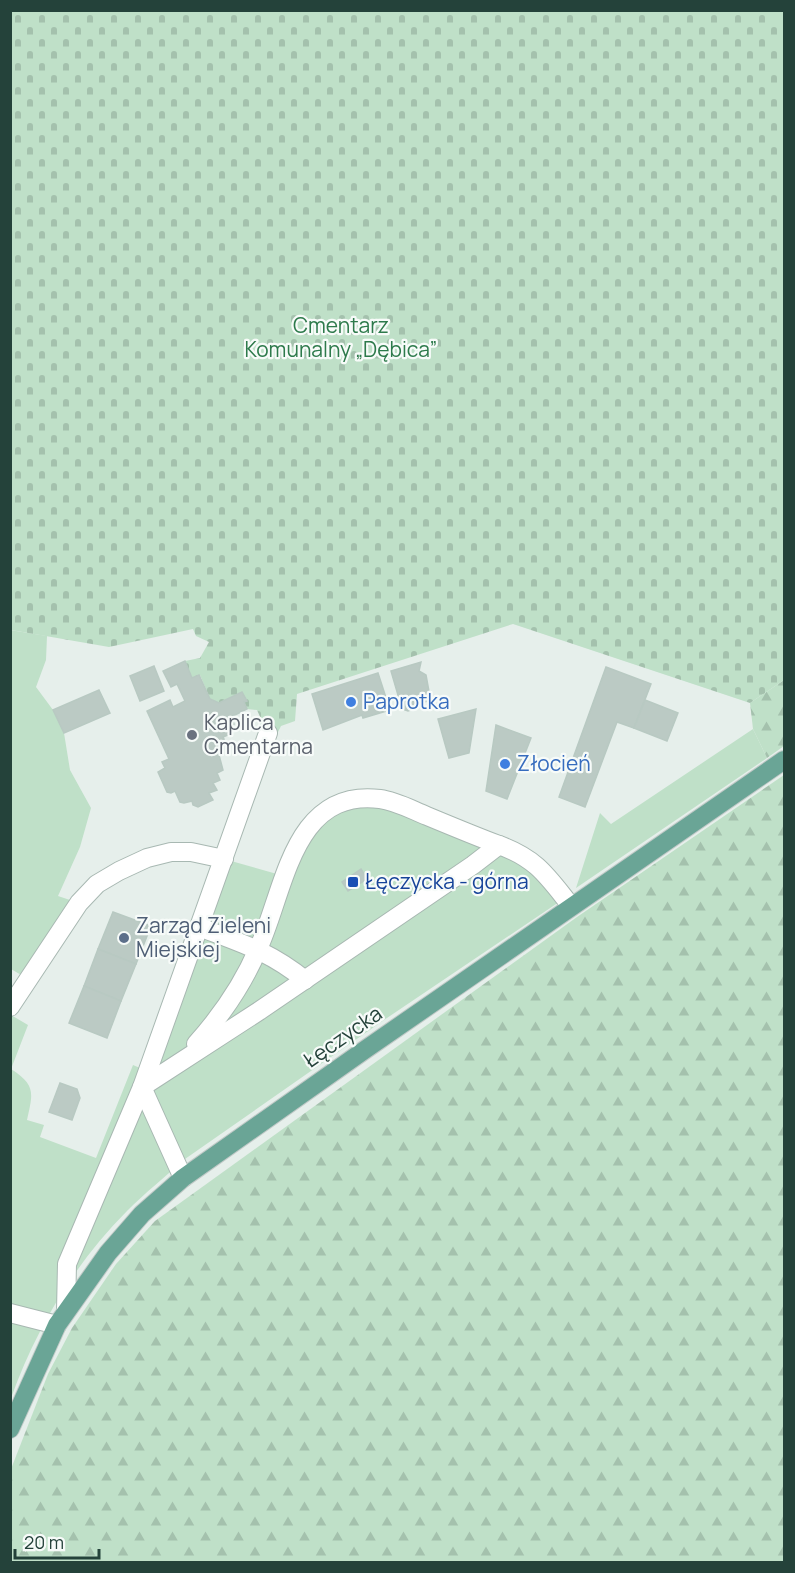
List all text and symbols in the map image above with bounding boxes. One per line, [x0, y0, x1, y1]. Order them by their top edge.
park label: Cmentarz Komunalny „Dębica” [245, 311, 437, 363]
place label: Paprotka [363, 687, 450, 715]
marker: Paprotka [344, 695, 358, 709]
place label: Kaplica Cmentarna [204, 708, 313, 760]
marker: Kaplica Cmentarna [185, 728, 199, 742]
place label: Złocień [517, 749, 591, 777]
marker: Złocień [498, 757, 512, 771]
place label: Łęczycka - górna [365, 867, 529, 895]
marker: Łęczycka - górna [346, 875, 360, 889]
place label: Zarząd Zieleni Miejskiej [136, 911, 271, 963]
marker: Zarząd Zieleni Miejskiej [117, 931, 131, 945]
street label: Łęczycka [298, 999, 387, 1073]
scale bar [15, 1522, 99, 1560]
text: 20 m [24, 1530, 64, 1554]

